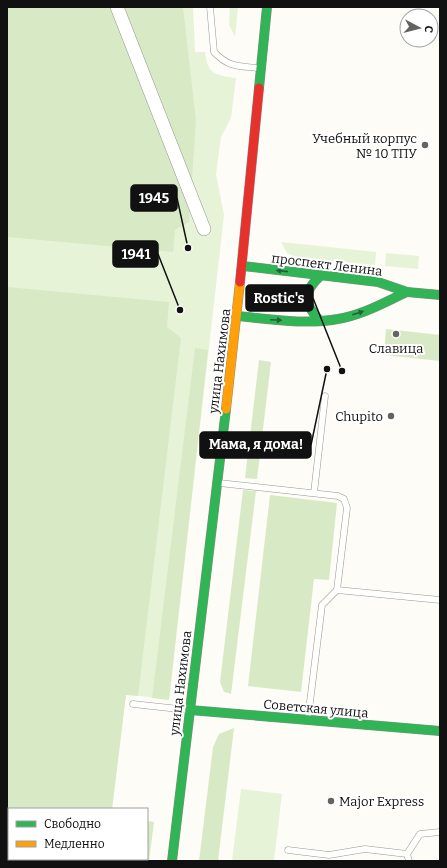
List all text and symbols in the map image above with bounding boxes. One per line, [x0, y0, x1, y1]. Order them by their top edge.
north arrow [399, 8, 439, 48]
text: С [422, 25, 435, 33]
place label: Учебный корпус № 10 ТПУ [312, 131, 417, 161]
marker: Учебный корпус № 10 ТПУ [420, 140, 430, 150]
callout: 1945 [131, 185, 177, 211]
text: 1945 [139, 190, 170, 207]
callout: 1941 [113, 241, 158, 267]
text: 1941 [122, 246, 150, 263]
street label: проспект Ленина [271, 250, 383, 279]
one-way arrow [276, 267, 288, 274]
callout: Rostic's [246, 285, 313, 311]
text: Rostic's [253, 290, 305, 307]
street label: улица Нахимова [206, 308, 233, 415]
one-way arrow [352, 310, 364, 316]
one-way arrow [270, 316, 282, 323]
marker: Славица [391, 329, 401, 339]
place label: Славица [369, 341, 423, 356]
place label: Chupito [335, 409, 383, 424]
marker: Chupito [386, 411, 396, 421]
callout: Мама, я дома! [200, 432, 311, 458]
text: Мама, я дома! [209, 436, 303, 453]
street label: улица Нахимова [167, 630, 194, 737]
street label: Советская улица [263, 696, 369, 721]
place label: Major Express [339, 794, 424, 809]
marker: Major Express [326, 796, 336, 806]
legend [8, 808, 148, 860]
text: Свободно [44, 817, 101, 831]
text: Медленно [44, 837, 105, 851]

